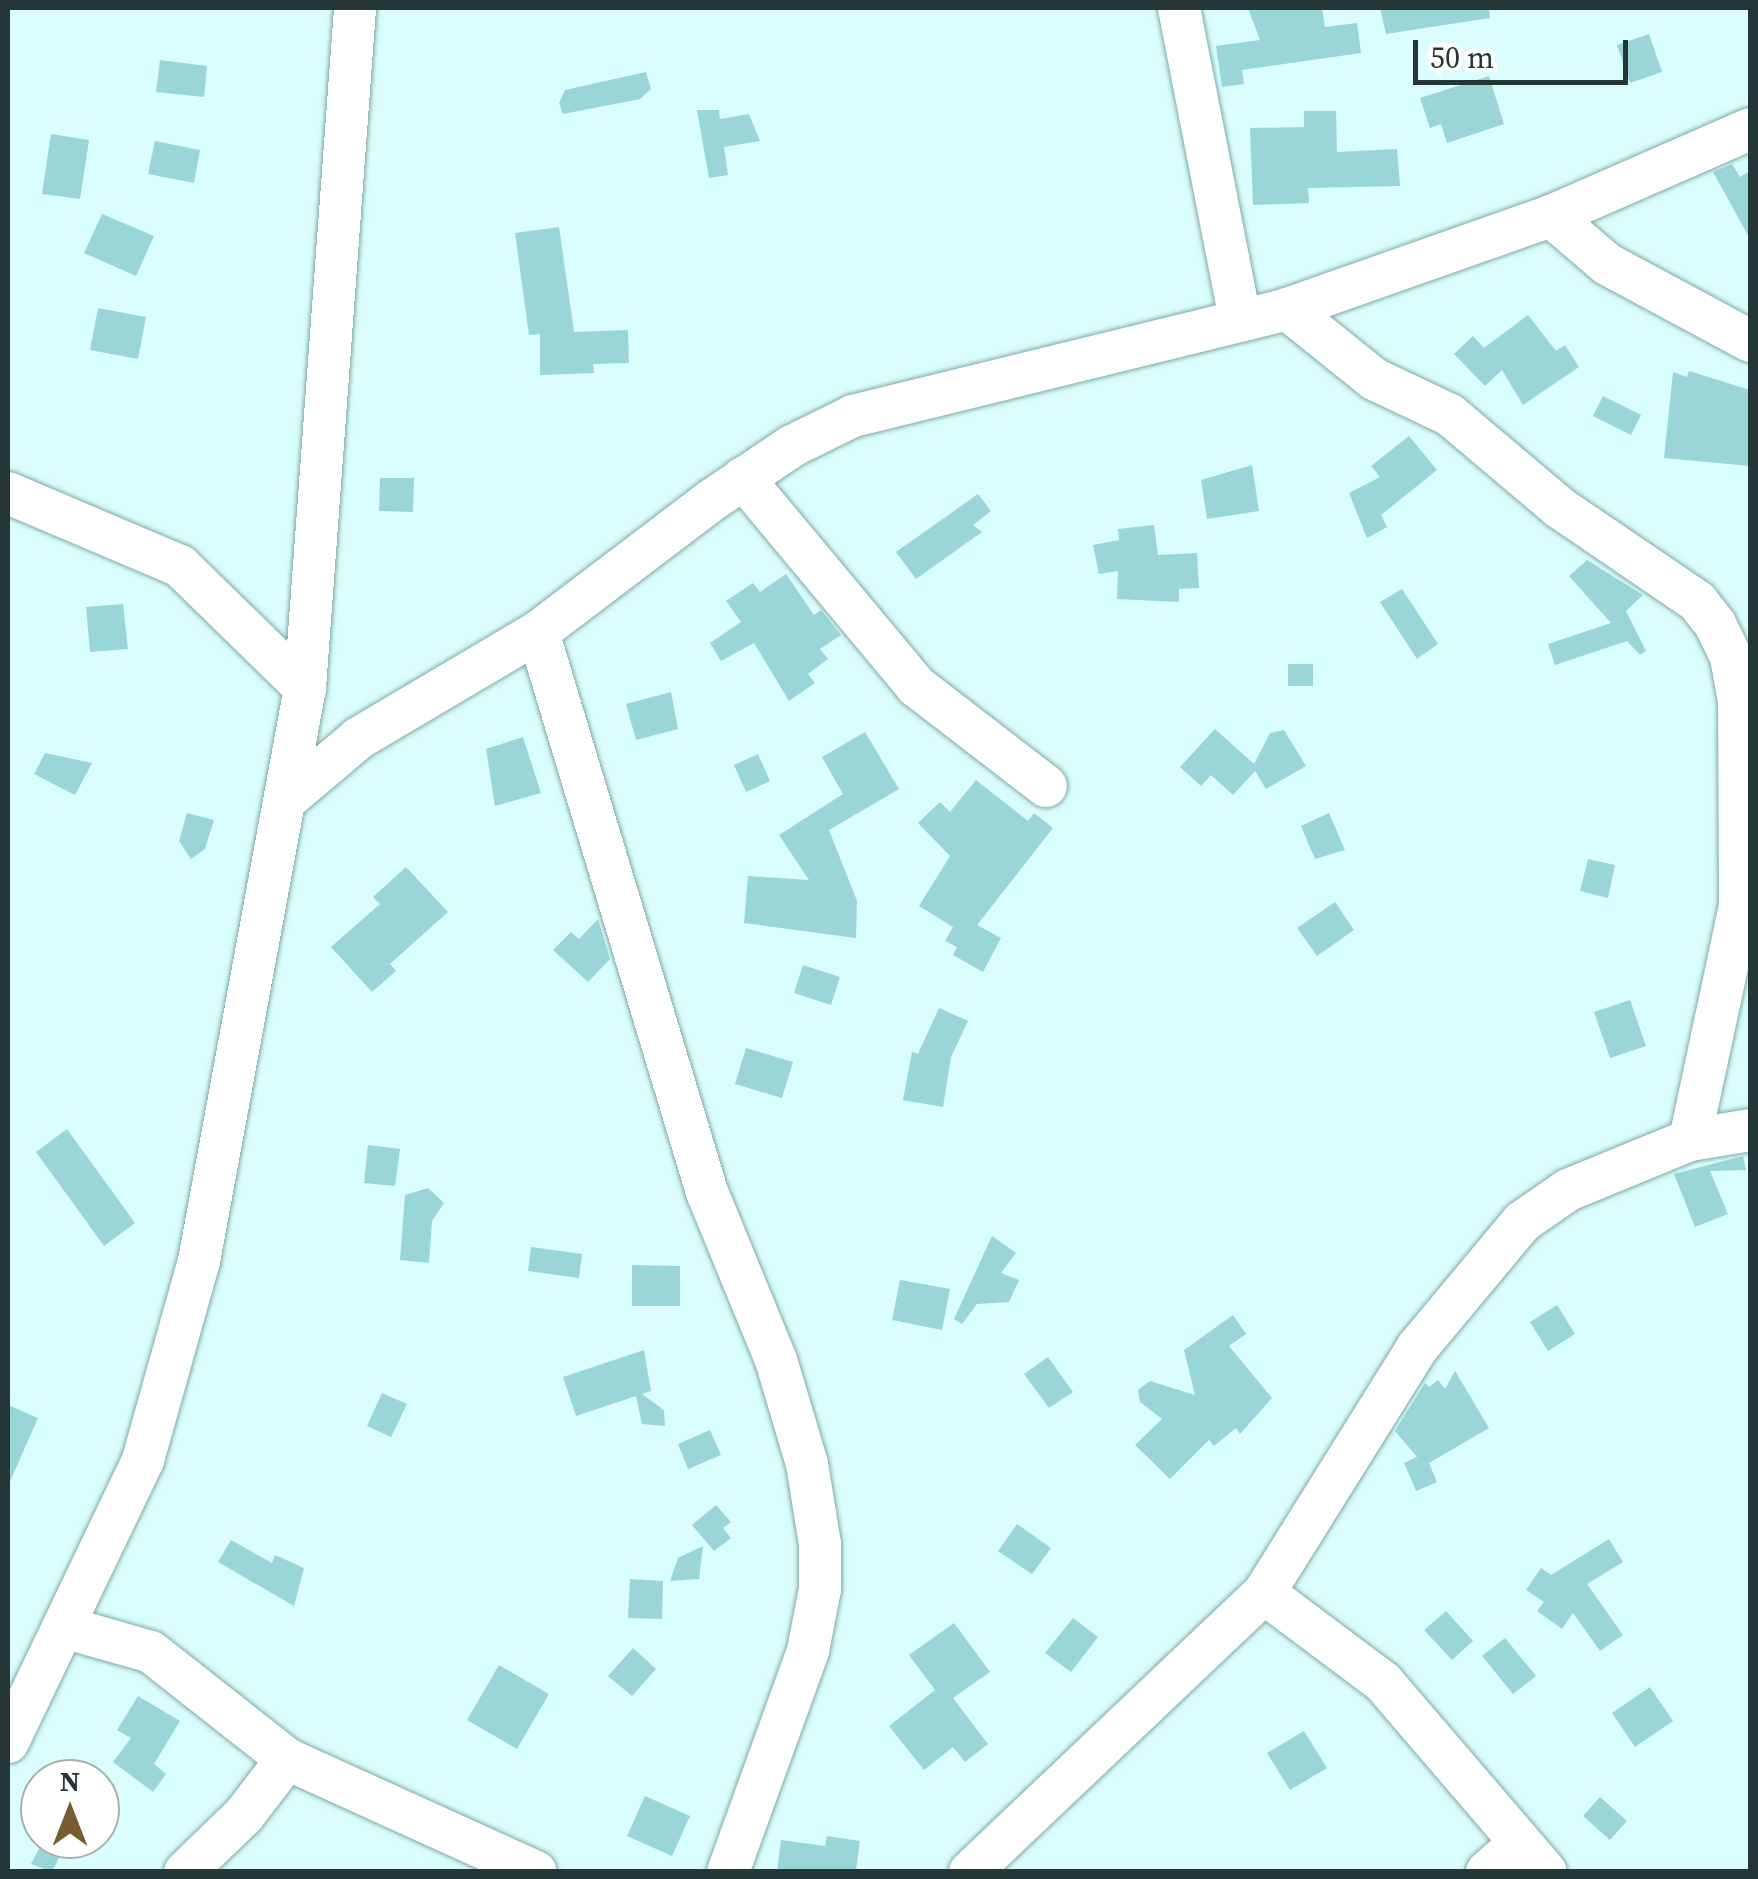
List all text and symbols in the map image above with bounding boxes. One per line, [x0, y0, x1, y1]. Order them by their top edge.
scale bar [1418, 20, 1633, 82]
text: 50 m [1430, 37, 1494, 78]
north arrow [20, 1759, 120, 1859]
text: N [60, 1762, 80, 1800]

